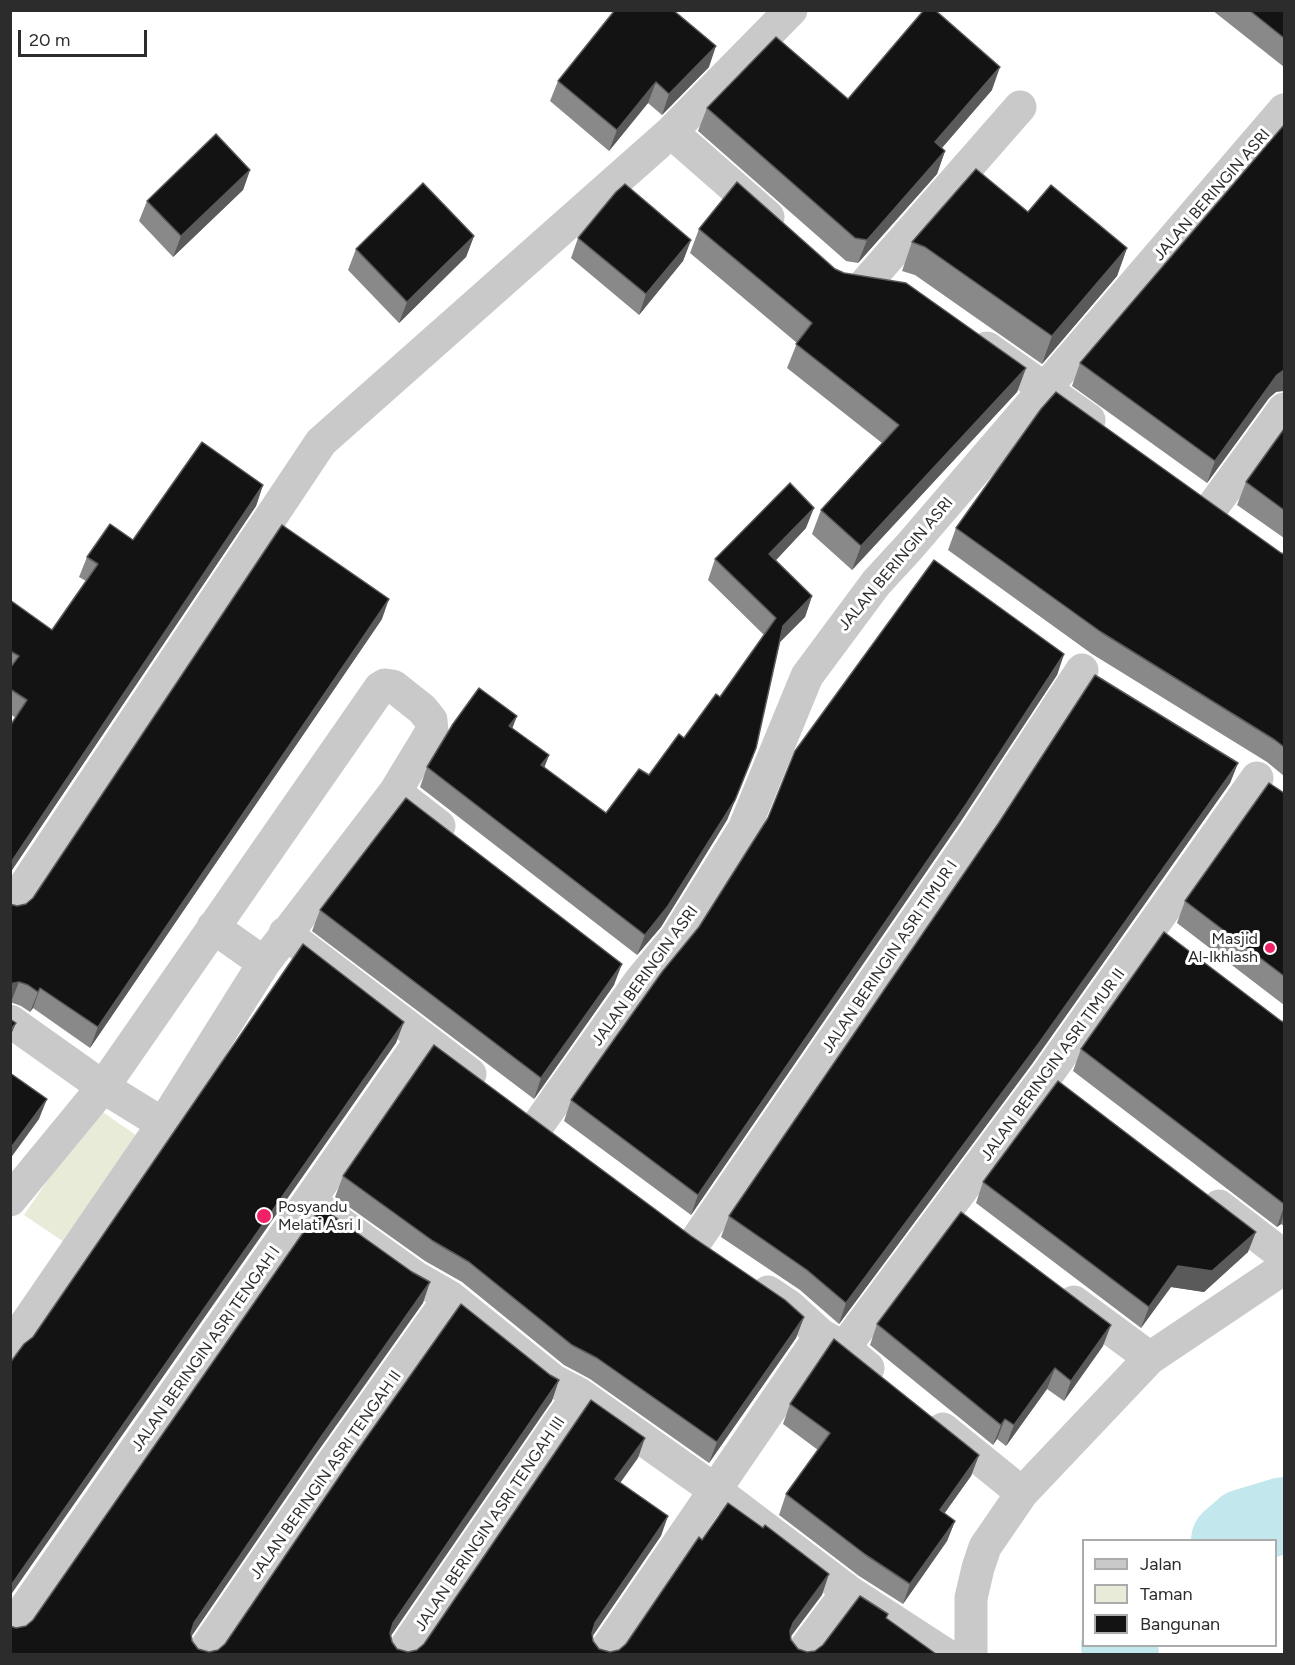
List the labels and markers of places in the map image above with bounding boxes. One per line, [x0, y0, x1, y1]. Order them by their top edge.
place label: Masjid Al-Ikhlash [1188, 929, 1258, 967]
marker: Masjid Al-Ikhlash [1263, 941, 1277, 955]
place label: Posyandu Melati Asri I [278, 1197, 361, 1235]
marker: Posyandu Melati Asri I [255, 1207, 273, 1225]

